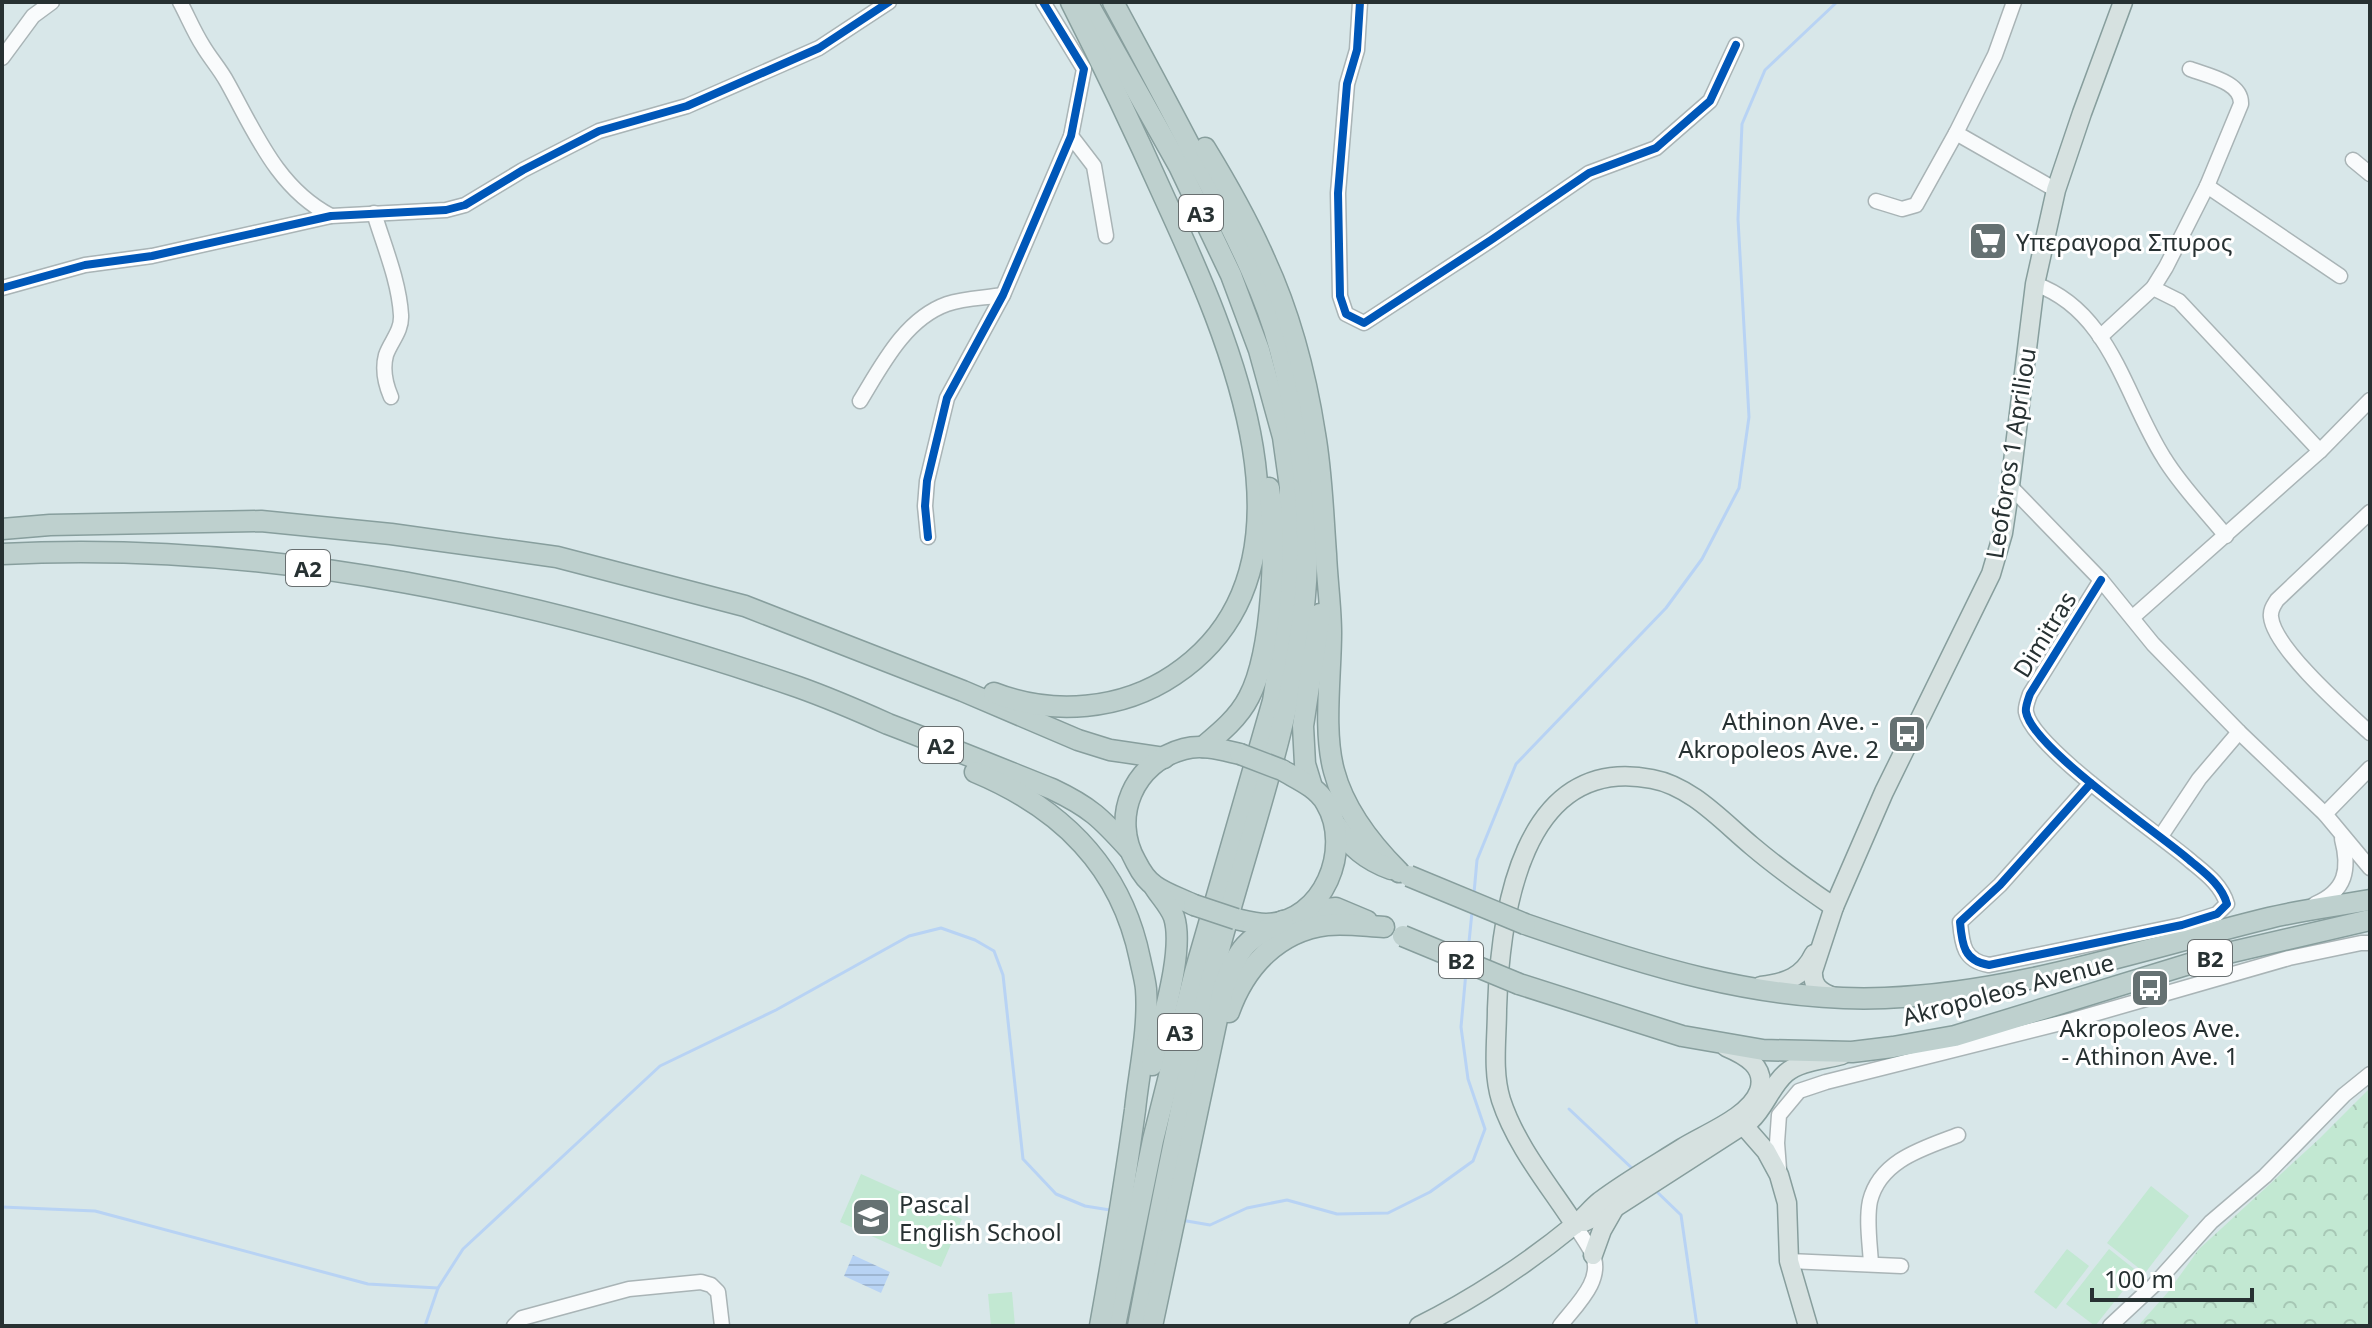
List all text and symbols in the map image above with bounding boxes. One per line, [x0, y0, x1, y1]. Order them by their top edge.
road number: A3 [1179, 195, 1223, 231]
supermarket icon: Υπεραγορα Σπυρος [1967, 220, 2009, 262]
place label: Υπεραγορα Σπυρος [2016, 225, 2232, 258]
street label: Leoforos 1 Apriliou [1977, 345, 2043, 561]
road number: A2 [286, 550, 330, 586]
street label: Dimitras [2005, 585, 2083, 683]
place label: Athinon Ave. - Akropoleos Ave. 2 [1678, 704, 1879, 765]
bus stop icon: Athinon Ave. - Akropoleos Ave. 2 [1886, 713, 1928, 755]
road number: A2 [919, 727, 963, 763]
road number: B2 [2188, 940, 2232, 976]
road number: B2 [1439, 942, 1483, 978]
street label: Akropoleos Avenue [1899, 945, 2117, 1033]
bus stop icon: Akropoleos Ave. - Athinon Ave. 1 [2129, 967, 2171, 1009]
place label: Akropoleos Ave. - Athinon Ave. 1 [2060, 1011, 2240, 1072]
road number: A3 [1158, 1014, 1202, 1050]
place label: Pascal English School [899, 1187, 1062, 1248]
school or university icon: Pascal English School [850, 1196, 892, 1238]
scale bar [2092, 1252, 2252, 1302]
text: 100 m [2104, 1262, 2174, 1295]

